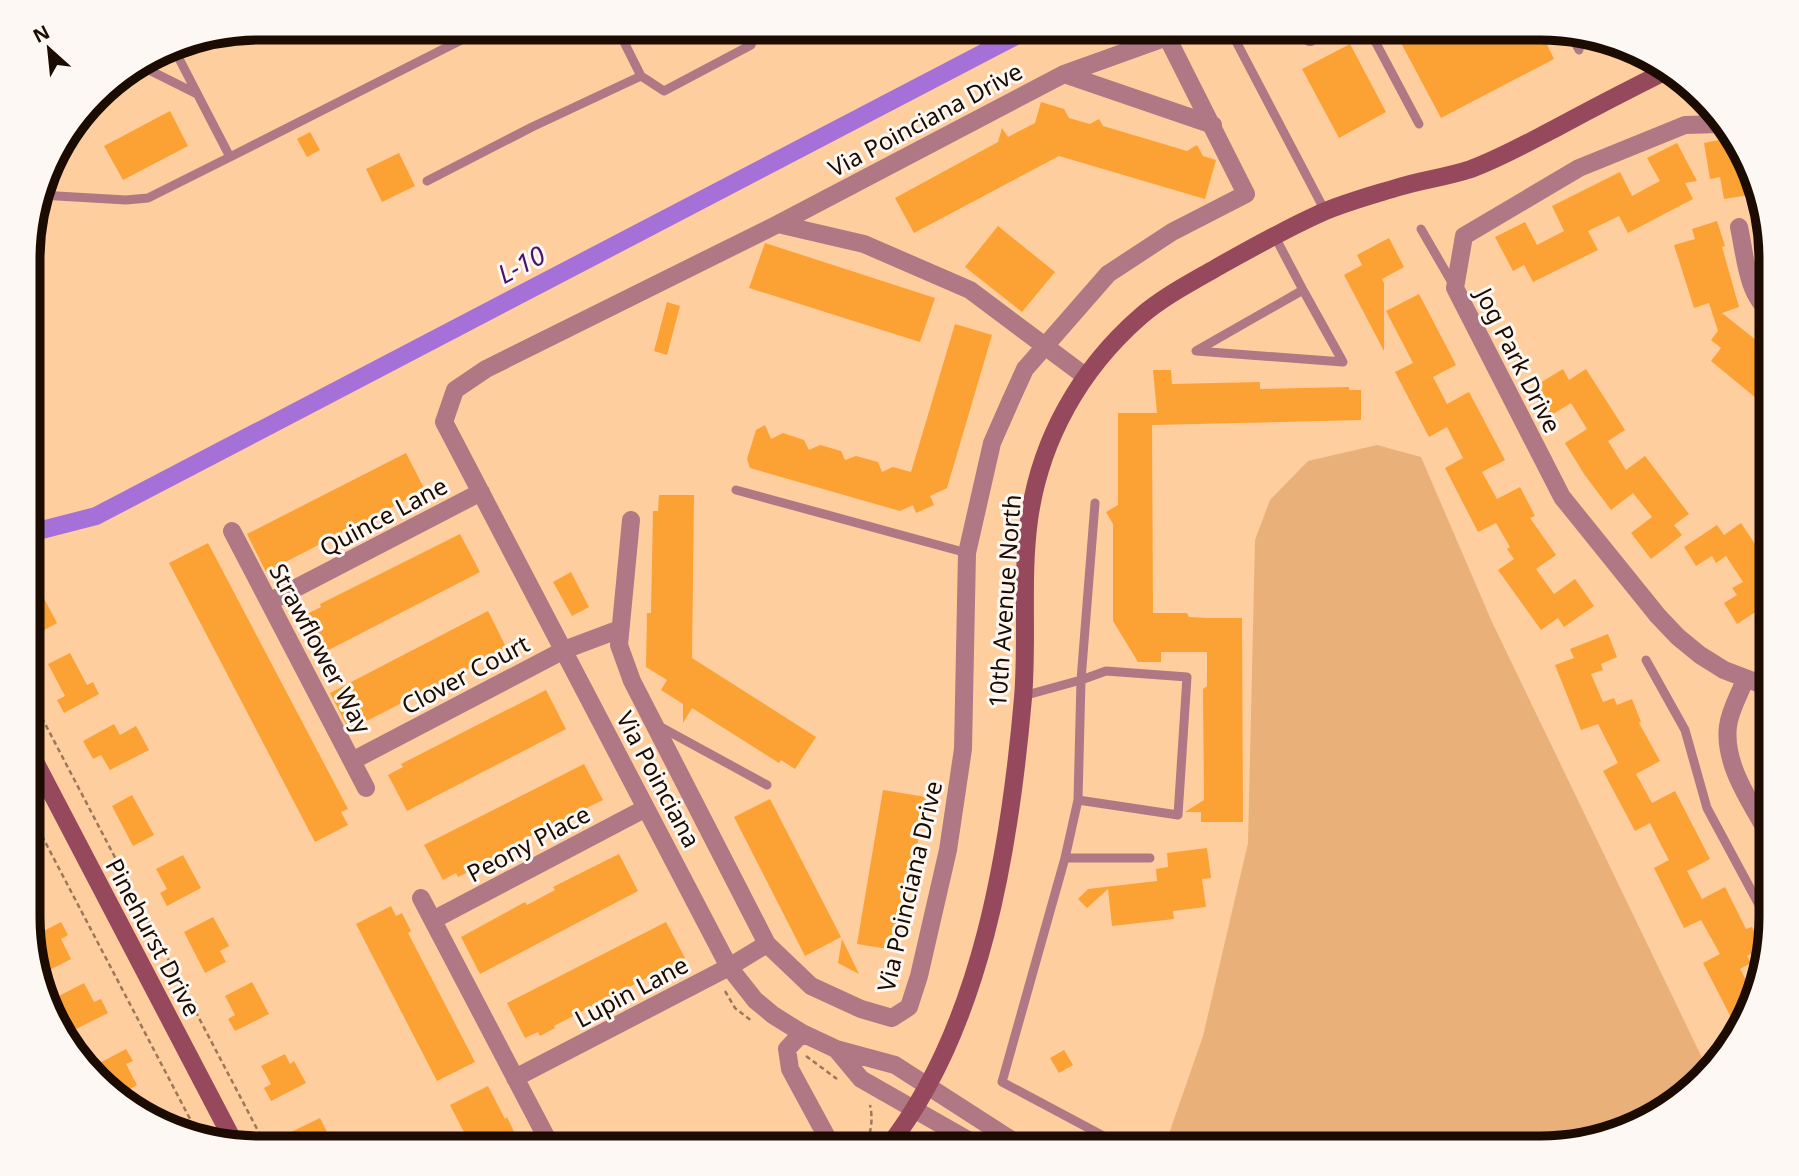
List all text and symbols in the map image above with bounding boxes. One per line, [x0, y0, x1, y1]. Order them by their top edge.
north arrow [14, 14, 84, 84]
text: N [28, 19, 54, 49]
street label: Via Poinciana Drive [822, 54, 1028, 184]
water label: L-10 [491, 237, 551, 291]
street label: Jog Park Drive [1467, 280, 1570, 438]
street label: Quince Lane [313, 468, 453, 564]
street label: 10th Avenue North [980, 493, 1028, 709]
street label: Strawflower Way [262, 557, 380, 739]
street label: Clover Court [395, 626, 535, 722]
street label: Via Poinciana [609, 705, 709, 853]
street label: Via Poinciana Drive [869, 777, 949, 995]
street label: Peony Place [461, 797, 595, 889]
street label: Pinehurst Drive [98, 852, 210, 1022]
street label: Lupin Lane [569, 947, 693, 1035]

